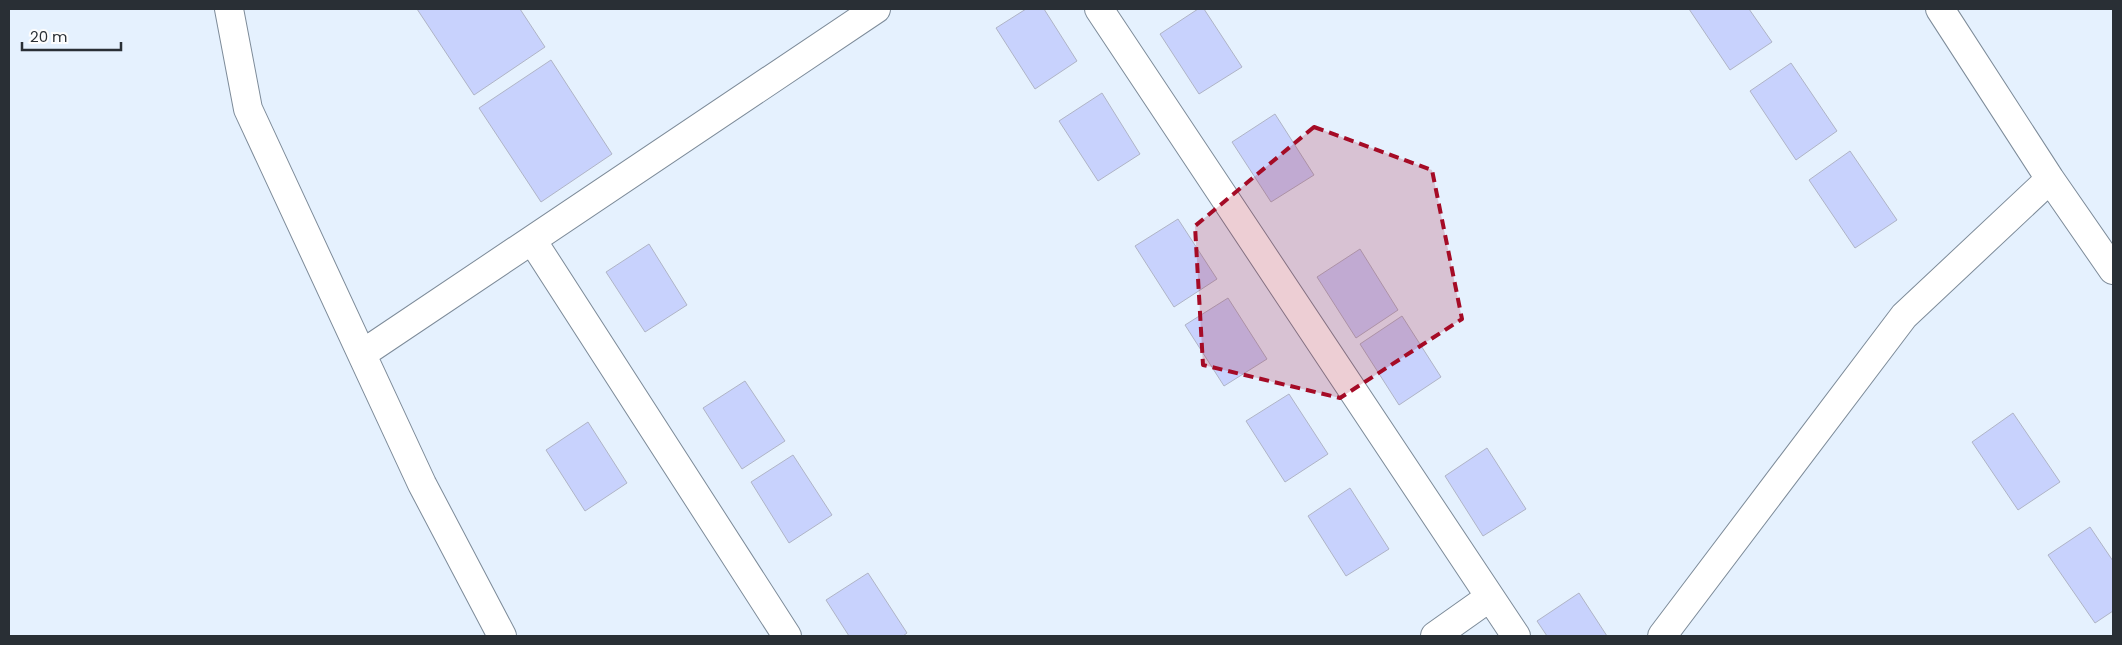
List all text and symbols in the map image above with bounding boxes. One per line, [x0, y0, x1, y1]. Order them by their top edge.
scale bar [22, 20, 121, 52]
text: 20 m [30, 26, 68, 47]

